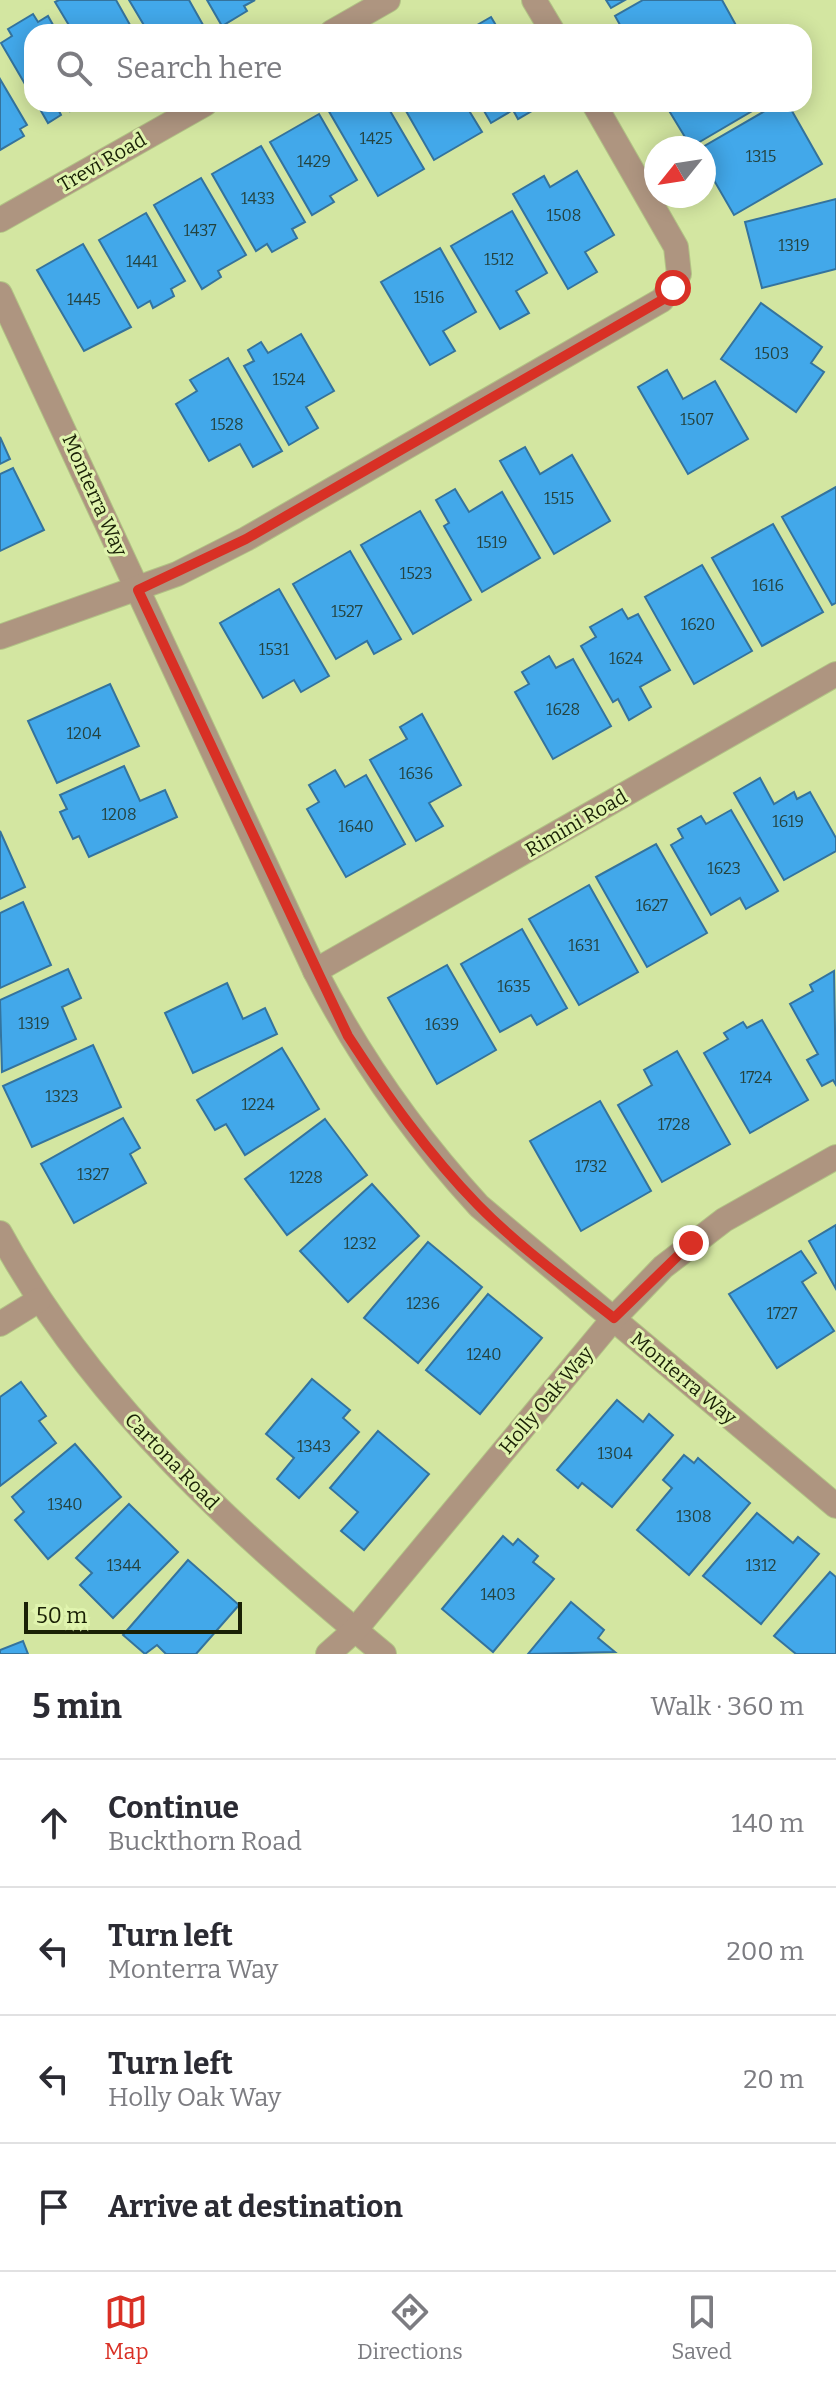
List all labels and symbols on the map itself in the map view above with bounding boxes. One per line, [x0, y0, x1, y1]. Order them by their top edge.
street label: Trevi Road [54, 127, 150, 197]
house number: 1425 [359, 129, 393, 148]
north arrow [644, 136, 716, 208]
house number: 1315 [746, 147, 776, 166]
house number: 1429 [297, 152, 331, 171]
house number: 1433 [241, 189, 275, 208]
house number: 1508 [547, 206, 581, 225]
house number: 1437 [184, 221, 217, 240]
house number: 1319 [778, 236, 810, 255]
house number: 1512 [484, 250, 514, 269]
house number: 1441 [126, 252, 158, 271]
route start [655, 270, 691, 306]
house number: 1516 [414, 288, 444, 307]
house number: 1445 [67, 290, 101, 309]
house number: 1503 [755, 344, 789, 363]
house number: 1524 [273, 370, 306, 389]
house number: 1507 [680, 410, 714, 429]
house number: 1528 [210, 415, 244, 434]
street label: Monterra Way [57, 430, 133, 560]
house number: 1515 [544, 489, 574, 508]
house number: 1519 [477, 533, 507, 552]
house number: 1523 [400, 564, 432, 583]
house number: 1616 [752, 576, 784, 595]
house number: 1527 [331, 602, 363, 621]
house number: 1620 [681, 615, 715, 634]
house number: 1531 [259, 640, 290, 659]
house number: 1624 [609, 649, 644, 668]
house number: 1628 [546, 700, 580, 719]
house number: 1204 [67, 724, 102, 743]
house number: 1636 [399, 764, 433, 783]
street label: Rimini Road [521, 784, 631, 862]
house number: 1208 [101, 805, 137, 824]
house number: 1619 [772, 812, 804, 831]
house number: 1640 [338, 817, 374, 836]
house number: 1623 [707, 859, 741, 878]
house number: 1627 [636, 896, 668, 915]
house number: 1631 [568, 936, 600, 955]
house number: 1635 [497, 977, 531, 996]
house number: 1319 [18, 1014, 50, 1033]
house number: 1639 [425, 1015, 459, 1034]
house number: 1724 [740, 1068, 773, 1087]
house number: 1323 [45, 1087, 79, 1106]
house number: 1224 [241, 1095, 275, 1114]
house number: 1728 [658, 1115, 690, 1134]
house number: 1732 [575, 1157, 607, 1176]
house number: 1327 [77, 1165, 109, 1184]
house number: 1228 [289, 1168, 323, 1187]
route end [673, 1225, 709, 1261]
house number: 1232 [343, 1234, 377, 1253]
house number: 1236 [406, 1294, 440, 1313]
house number: 1727 [767, 1304, 797, 1323]
street label: Monterra Way [626, 1327, 742, 1430]
street label: Holly Oak Way [494, 1341, 598, 1459]
house number: 1240 [467, 1345, 501, 1364]
street label: Cartona Road [120, 1408, 224, 1515]
house number: 1343 [297, 1437, 331, 1456]
house number: 1304 [597, 1444, 633, 1463]
house number: 1340 [47, 1495, 83, 1514]
house number: 1308 [676, 1507, 712, 1526]
house number: 1344 [107, 1556, 142, 1575]
house number: 1312 [746, 1556, 776, 1575]
house number: 1403 [480, 1585, 516, 1604]
scale bar [24, 1598, 242, 1634]

